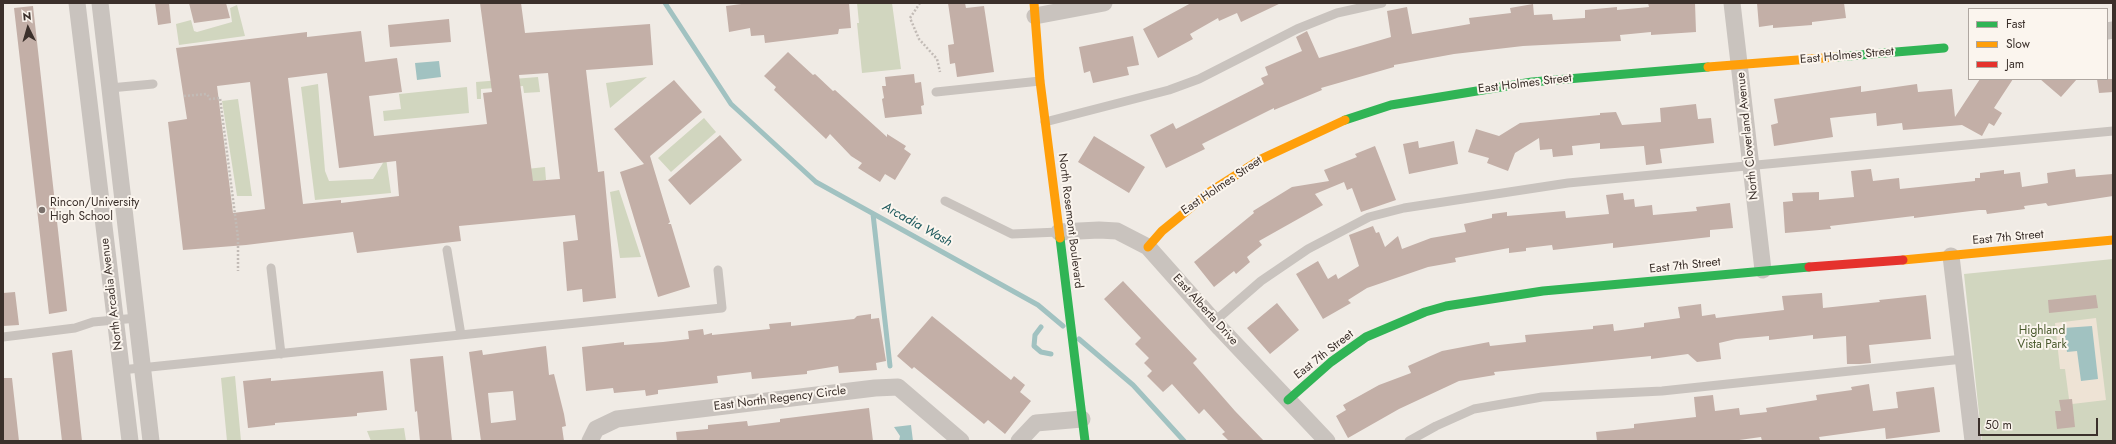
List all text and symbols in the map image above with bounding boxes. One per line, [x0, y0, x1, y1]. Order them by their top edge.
north arrow [8, 8, 48, 48]
text: N [22, 8, 32, 24]
legend [1968, 8, 2108, 80]
text: Fast [2006, 15, 2025, 33]
text: Slow [2006, 35, 2030, 53]
street label: East Holmes Street [1799, 45, 1895, 67]
text: Jam [2006, 55, 2024, 73]
street label: East Holmes Street [1477, 71, 1573, 97]
street label: North Cloverland Avenue [1734, 72, 1762, 200]
street label: North Rosemont Boulevard [1055, 153, 1085, 289]
street label: East Holmes Street [1179, 154, 1265, 218]
place label: Rincon/University High School [50, 196, 139, 224]
water label: Arcadia Wash [879, 199, 955, 251]
marker: Rincon/University High School [37, 205, 47, 215]
street label: East 7th Street [1972, 228, 2044, 248]
street label: North Arcadia Avenue [98, 237, 126, 351]
street label: East 7th Street [1649, 255, 1721, 277]
street label: East Alberta Drive [1169, 272, 1241, 348]
park label: Highland Vista Park [2017, 324, 2067, 352]
street label: East 7th Street [1291, 327, 1357, 383]
street label: East North Regency Circle [713, 384, 847, 414]
scale bar [1980, 410, 2100, 436]
text: 50 m [1985, 416, 2012, 434]

